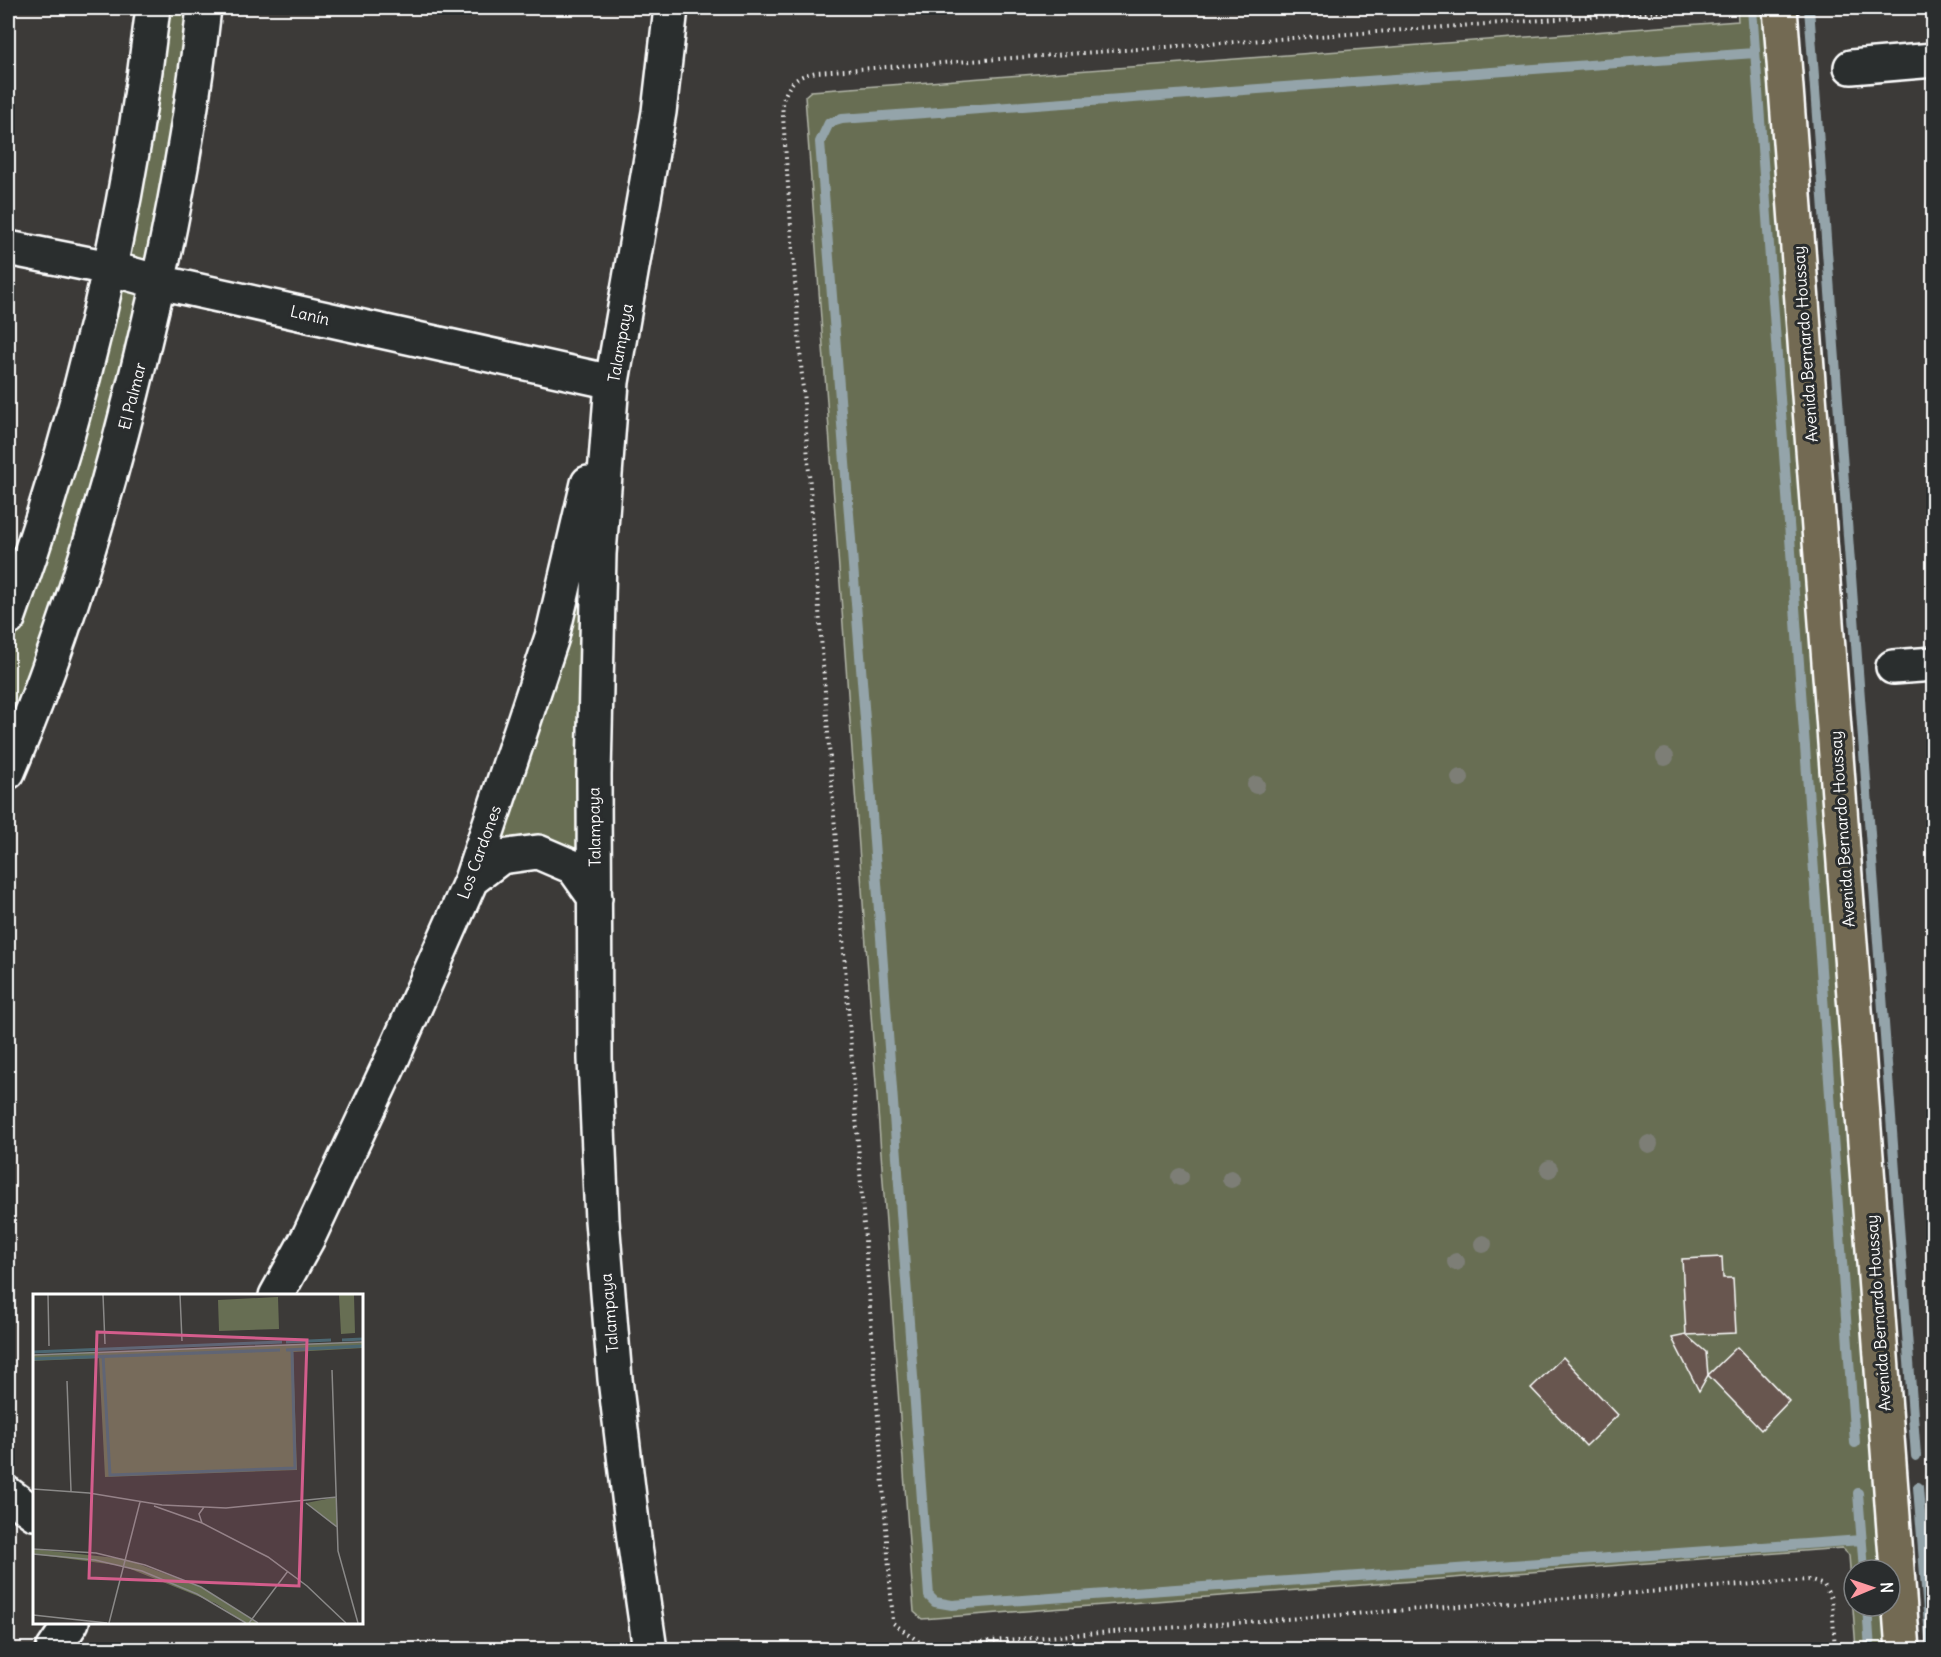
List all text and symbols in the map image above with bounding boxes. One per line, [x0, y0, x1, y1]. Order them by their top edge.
street label: Avenida Bernardo Houssay [1788, 245, 1822, 443]
street label: Lanín [288, 301, 332, 329]
street label: Talampaya [603, 302, 637, 384]
street label: El Palmar [114, 360, 150, 432]
street label: Avenida Bernardo Houssay [1825, 730, 1859, 928]
street label: Talampaya [583, 787, 605, 867]
street label: Los Cardones [453, 803, 505, 901]
street label: Avenida Bernardo Houssay [1861, 1214, 1895, 1412]
street label: Talampaya [596, 1272, 622, 1354]
inset map [33, 1294, 363, 1624]
north arrow [1842, 1558, 1902, 1618]
text: N [1877, 1582, 1897, 1593]

